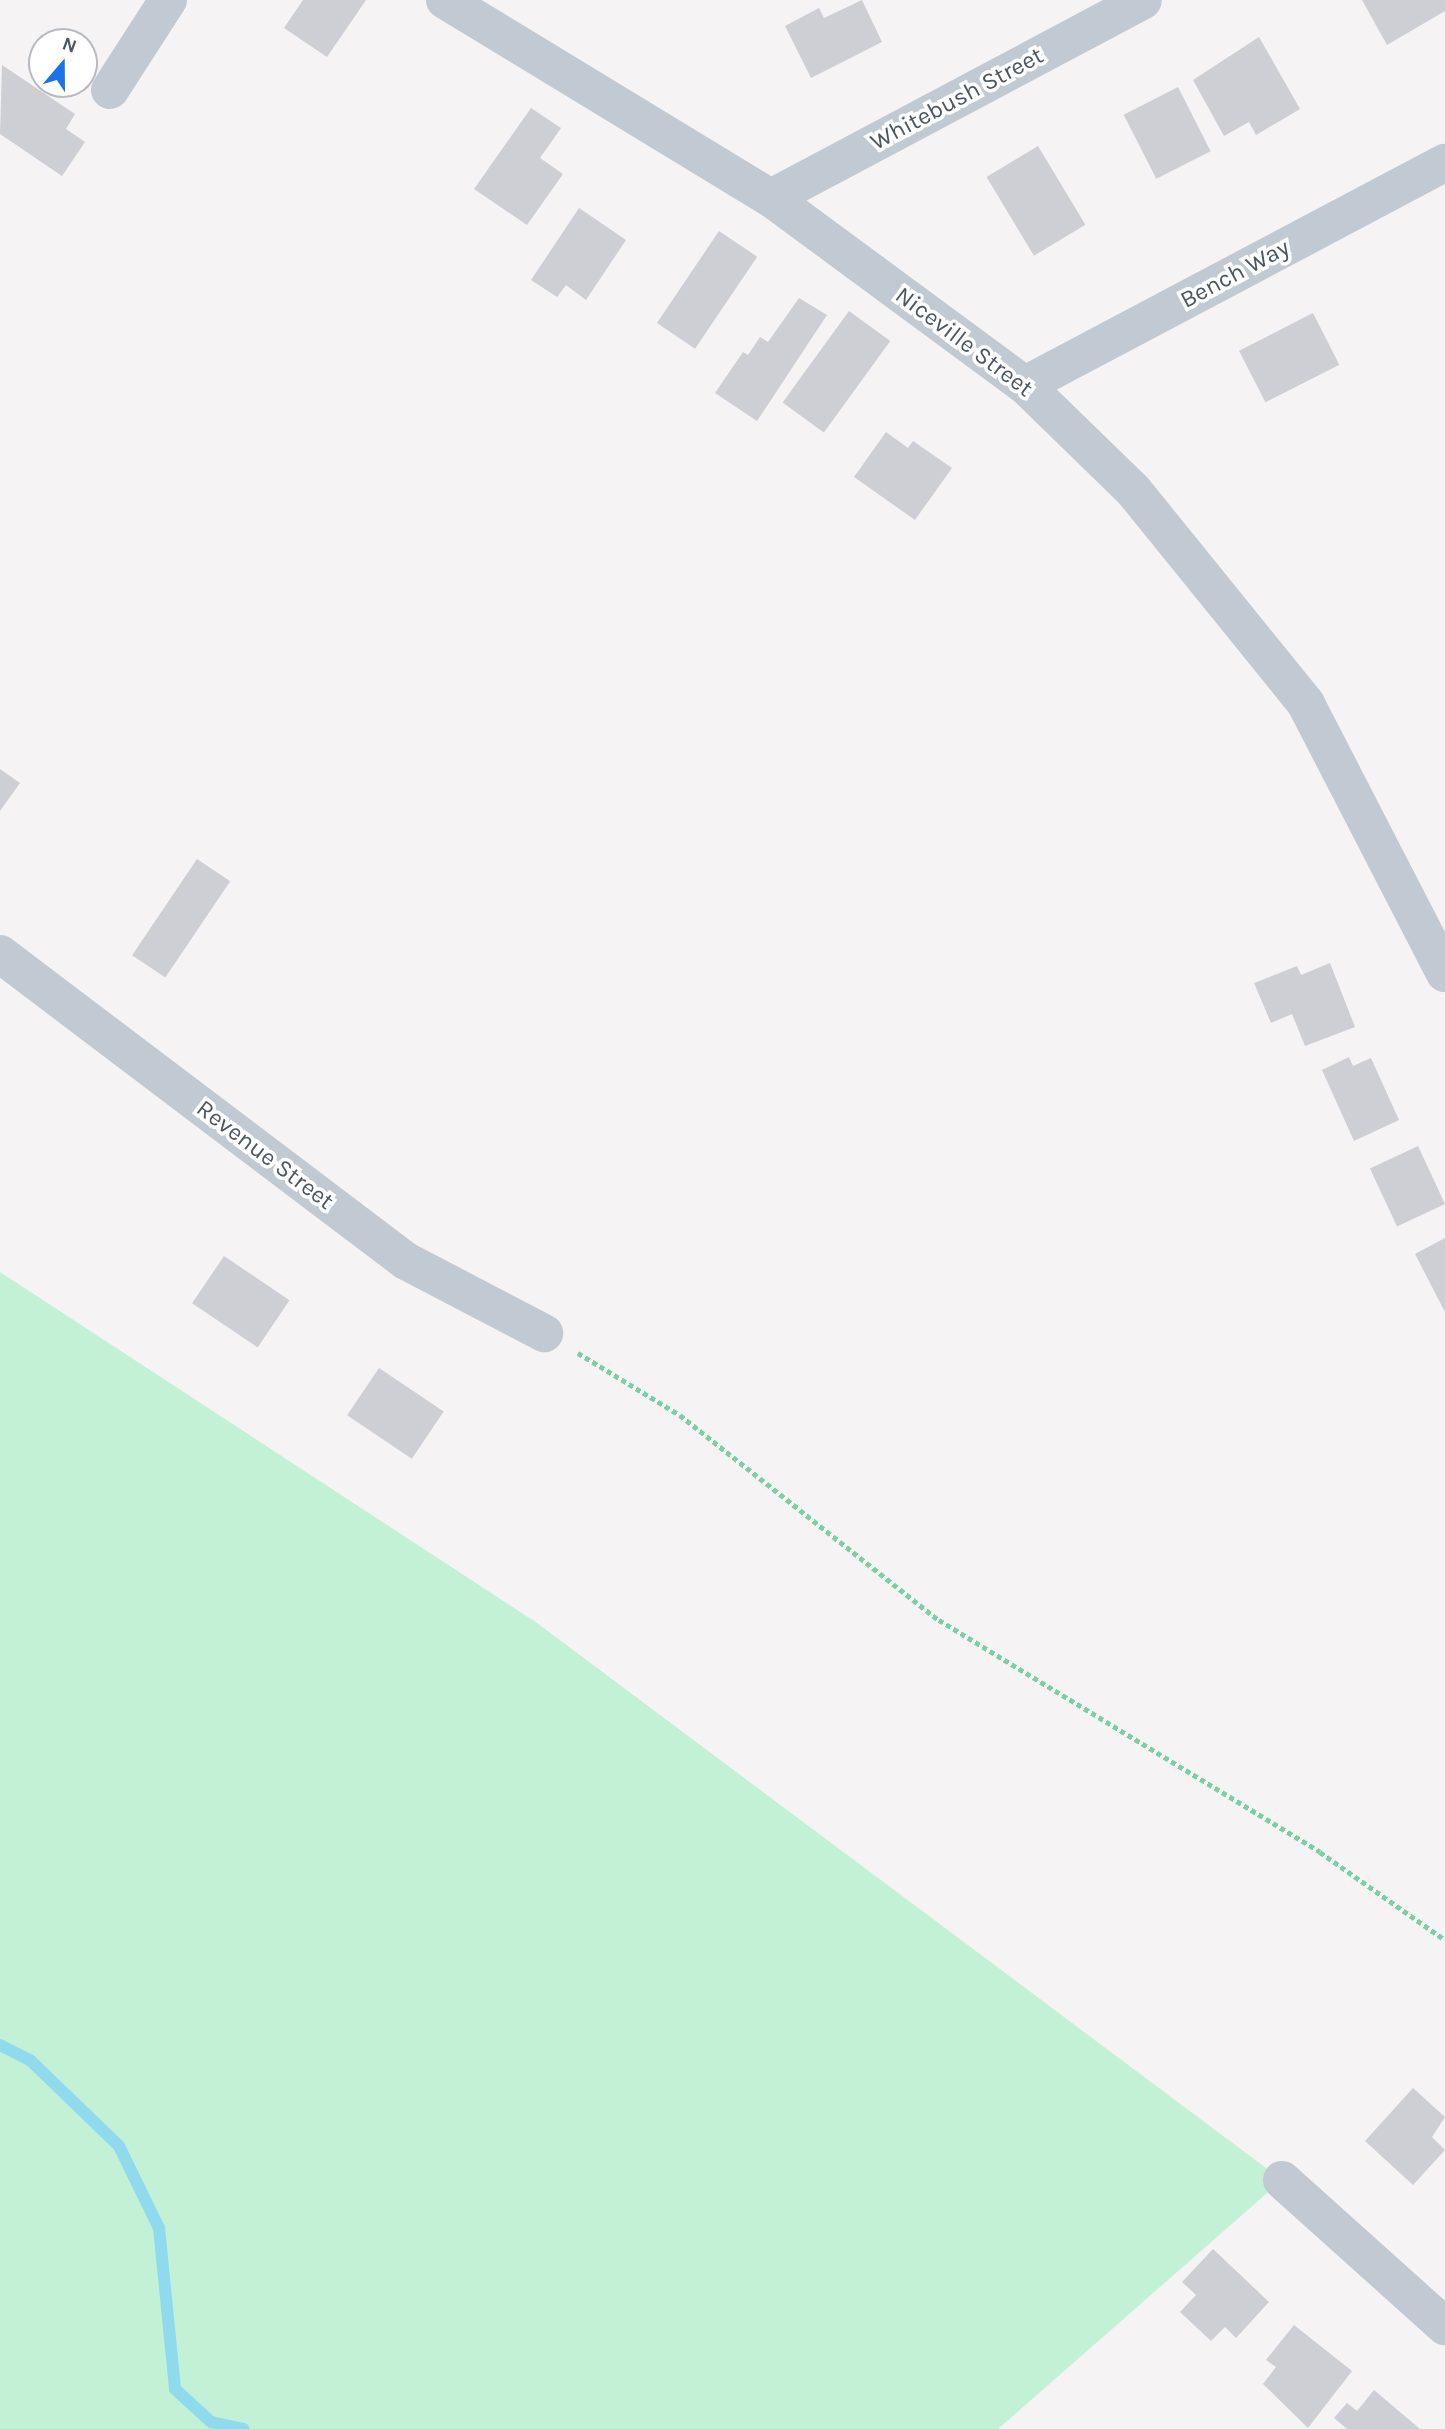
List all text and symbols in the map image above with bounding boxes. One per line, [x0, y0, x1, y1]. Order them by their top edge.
north arrow [28, 28, 98, 98]
text: N [59, 32, 80, 58]
street label: Whitebush Street [866, 41, 1048, 157]
street label: Bench Way [1176, 233, 1294, 315]
street label: Niceville Street [890, 281, 1038, 403]
street label: Revenue Street [191, 1094, 339, 1216]

